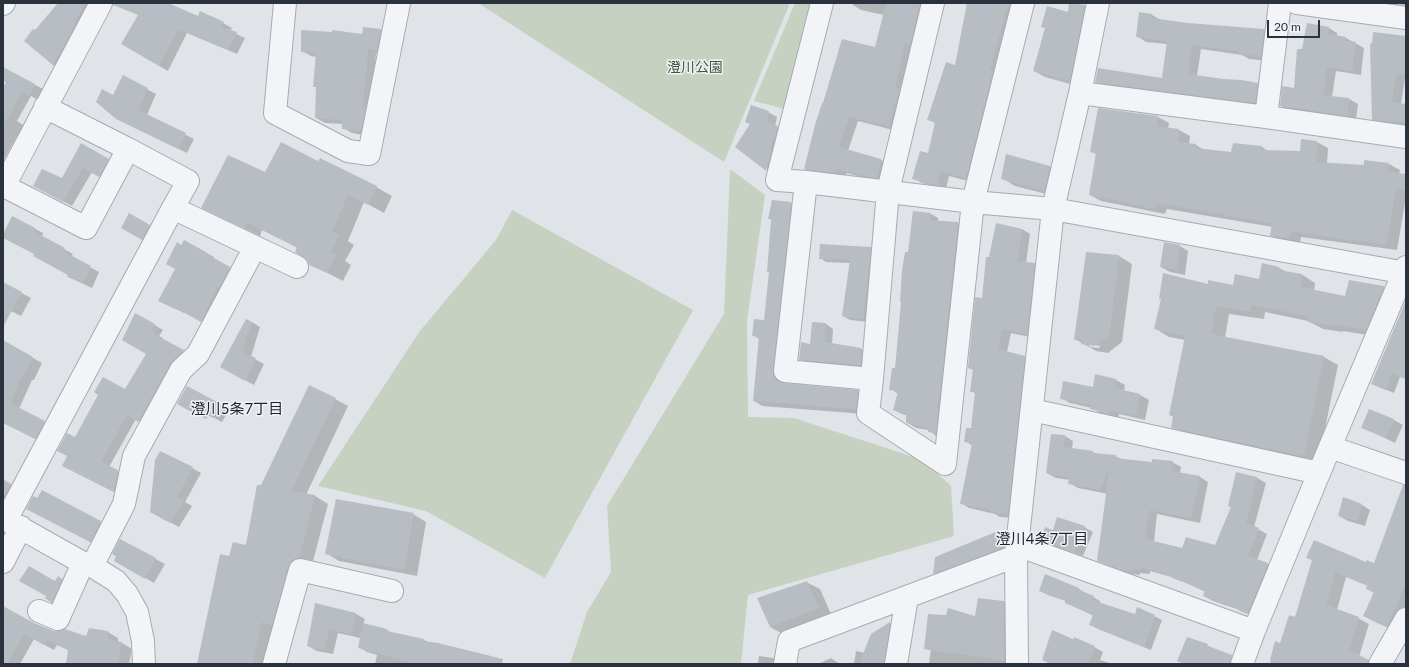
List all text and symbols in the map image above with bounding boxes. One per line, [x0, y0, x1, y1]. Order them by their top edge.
scale bar [1269, 12, 1322, 38]
text: 20 m [1274, 19, 1301, 34]
park label: 澄川公園 [667, 59, 723, 75]
district label: 澄川5条7丁目 [191, 400, 283, 418]
district label: 澄川4条7丁目 [996, 530, 1088, 548]

